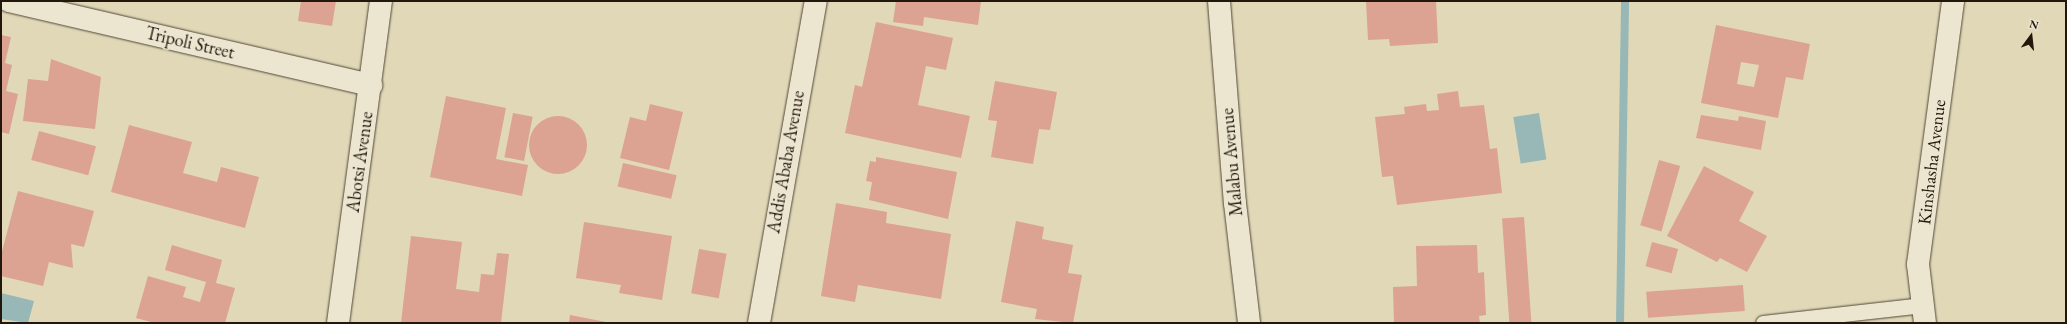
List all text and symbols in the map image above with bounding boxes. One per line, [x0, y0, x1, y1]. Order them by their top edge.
north arrow [2011, 16, 2051, 56]
text: N [2028, 16, 2040, 32]
street label: Tripoli Street [143, 22, 237, 64]
street label: Addis Ababa Avenue [763, 89, 809, 235]
street label: Kinshasha Avenue [1914, 98, 1950, 226]
street label: Malabu Avenue [1217, 107, 1247, 217]
street label: Abotsi Avenue [342, 110, 378, 214]

